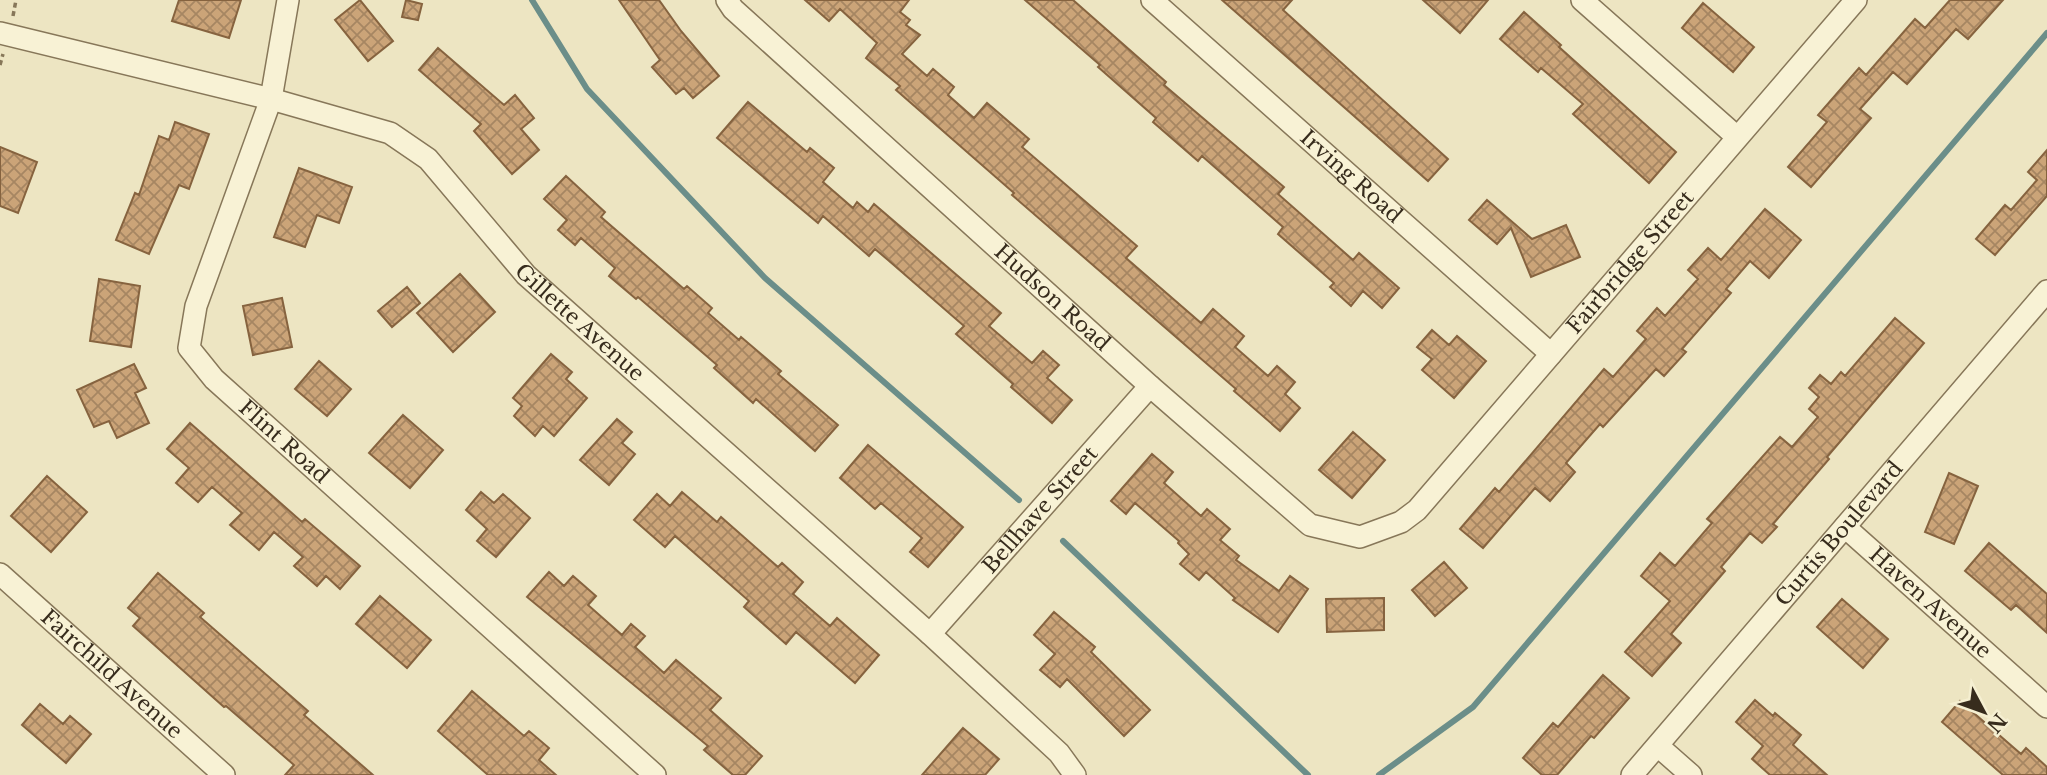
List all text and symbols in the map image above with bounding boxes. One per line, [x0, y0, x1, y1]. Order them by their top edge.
street label: Irving Road [1295, 124, 1407, 229]
street label: Fairbridge Street [1561, 185, 1699, 339]
street label: Hudson Road [989, 239, 1115, 356]
street label: Gillette Avenue [509, 258, 649, 387]
street label: Flint Road [233, 395, 334, 489]
street label: Bellhave Street [977, 441, 1103, 579]
street label: Curtis Boulevard [1770, 456, 1908, 611]
street label: Haven Avenue [1864, 542, 1997, 664]
street label: Fairchild Avenue [36, 604, 188, 744]
north arrow [1949, 677, 2019, 747]
text: N [1982, 709, 2011, 737]

